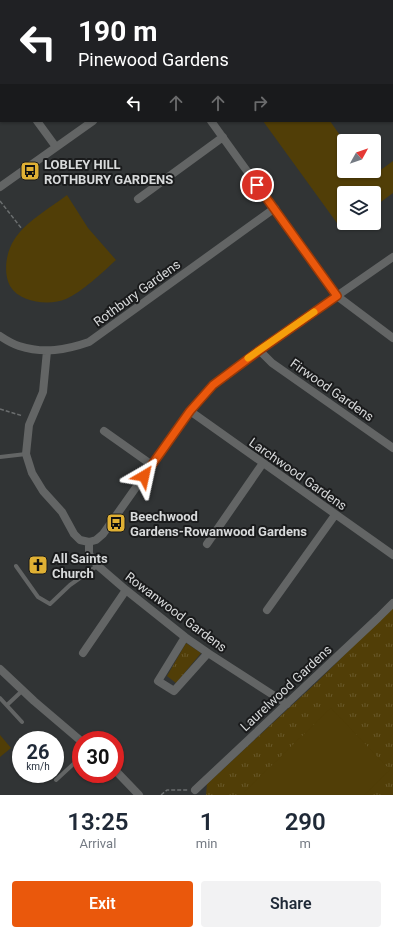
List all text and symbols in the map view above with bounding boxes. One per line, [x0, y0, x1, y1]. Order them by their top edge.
text: 190 m [78, 15, 157, 48]
icon: left [12, 16, 64, 68]
text: Pinewood Gardens [78, 49, 229, 70]
icon: left [123, 92, 145, 114]
icon: ahead [165, 92, 187, 114]
icon: ahead [207, 92, 229, 114]
icon: right [249, 92, 271, 114]
north arrow [337, 134, 381, 178]
map controls [337, 134, 381, 230]
place label: LOBLEY HILL ROTHBURY GARDENS [44, 157, 173, 187]
bus stop icon: LOBLEY HILL ROTHBURY GARDENS [19, 160, 41, 182]
pin [240, 168, 274, 202]
icon: arrive [246, 174, 268, 196]
button: layers [337, 186, 381, 230]
street label: Rothbury Gardens [91, 256, 184, 329]
street label: Firwood Gardens [287, 356, 377, 425]
street label: Larchwood Gardens [246, 435, 350, 514]
position arrow [123, 455, 165, 497]
place label: Beechwood Gardens-Rowanwood Gardens [130, 509, 307, 539]
bus stop icon: Beechwood Gardens-Rowanwood Gardens [105, 512, 127, 534]
place label: All Saints Church [52, 551, 108, 581]
church icon: All Saints Church [27, 554, 49, 576]
street label: Rowanwood Gardens [122, 569, 230, 655]
street label: Laurelwood Gardens [237, 642, 335, 734]
speed limit sign: 30 [72, 731, 124, 783]
text: 26 [27, 740, 49, 764]
text: km/h [26, 761, 50, 772]
text: 13:25 [67, 808, 129, 836]
text: 1 [200, 808, 213, 836]
text: 290 [285, 808, 326, 836]
text: Arrival [79, 836, 116, 851]
text: min [196, 836, 217, 851]
text: m [300, 836, 311, 851]
button: Exit [12, 881, 193, 927]
button: Share [201, 881, 381, 927]

